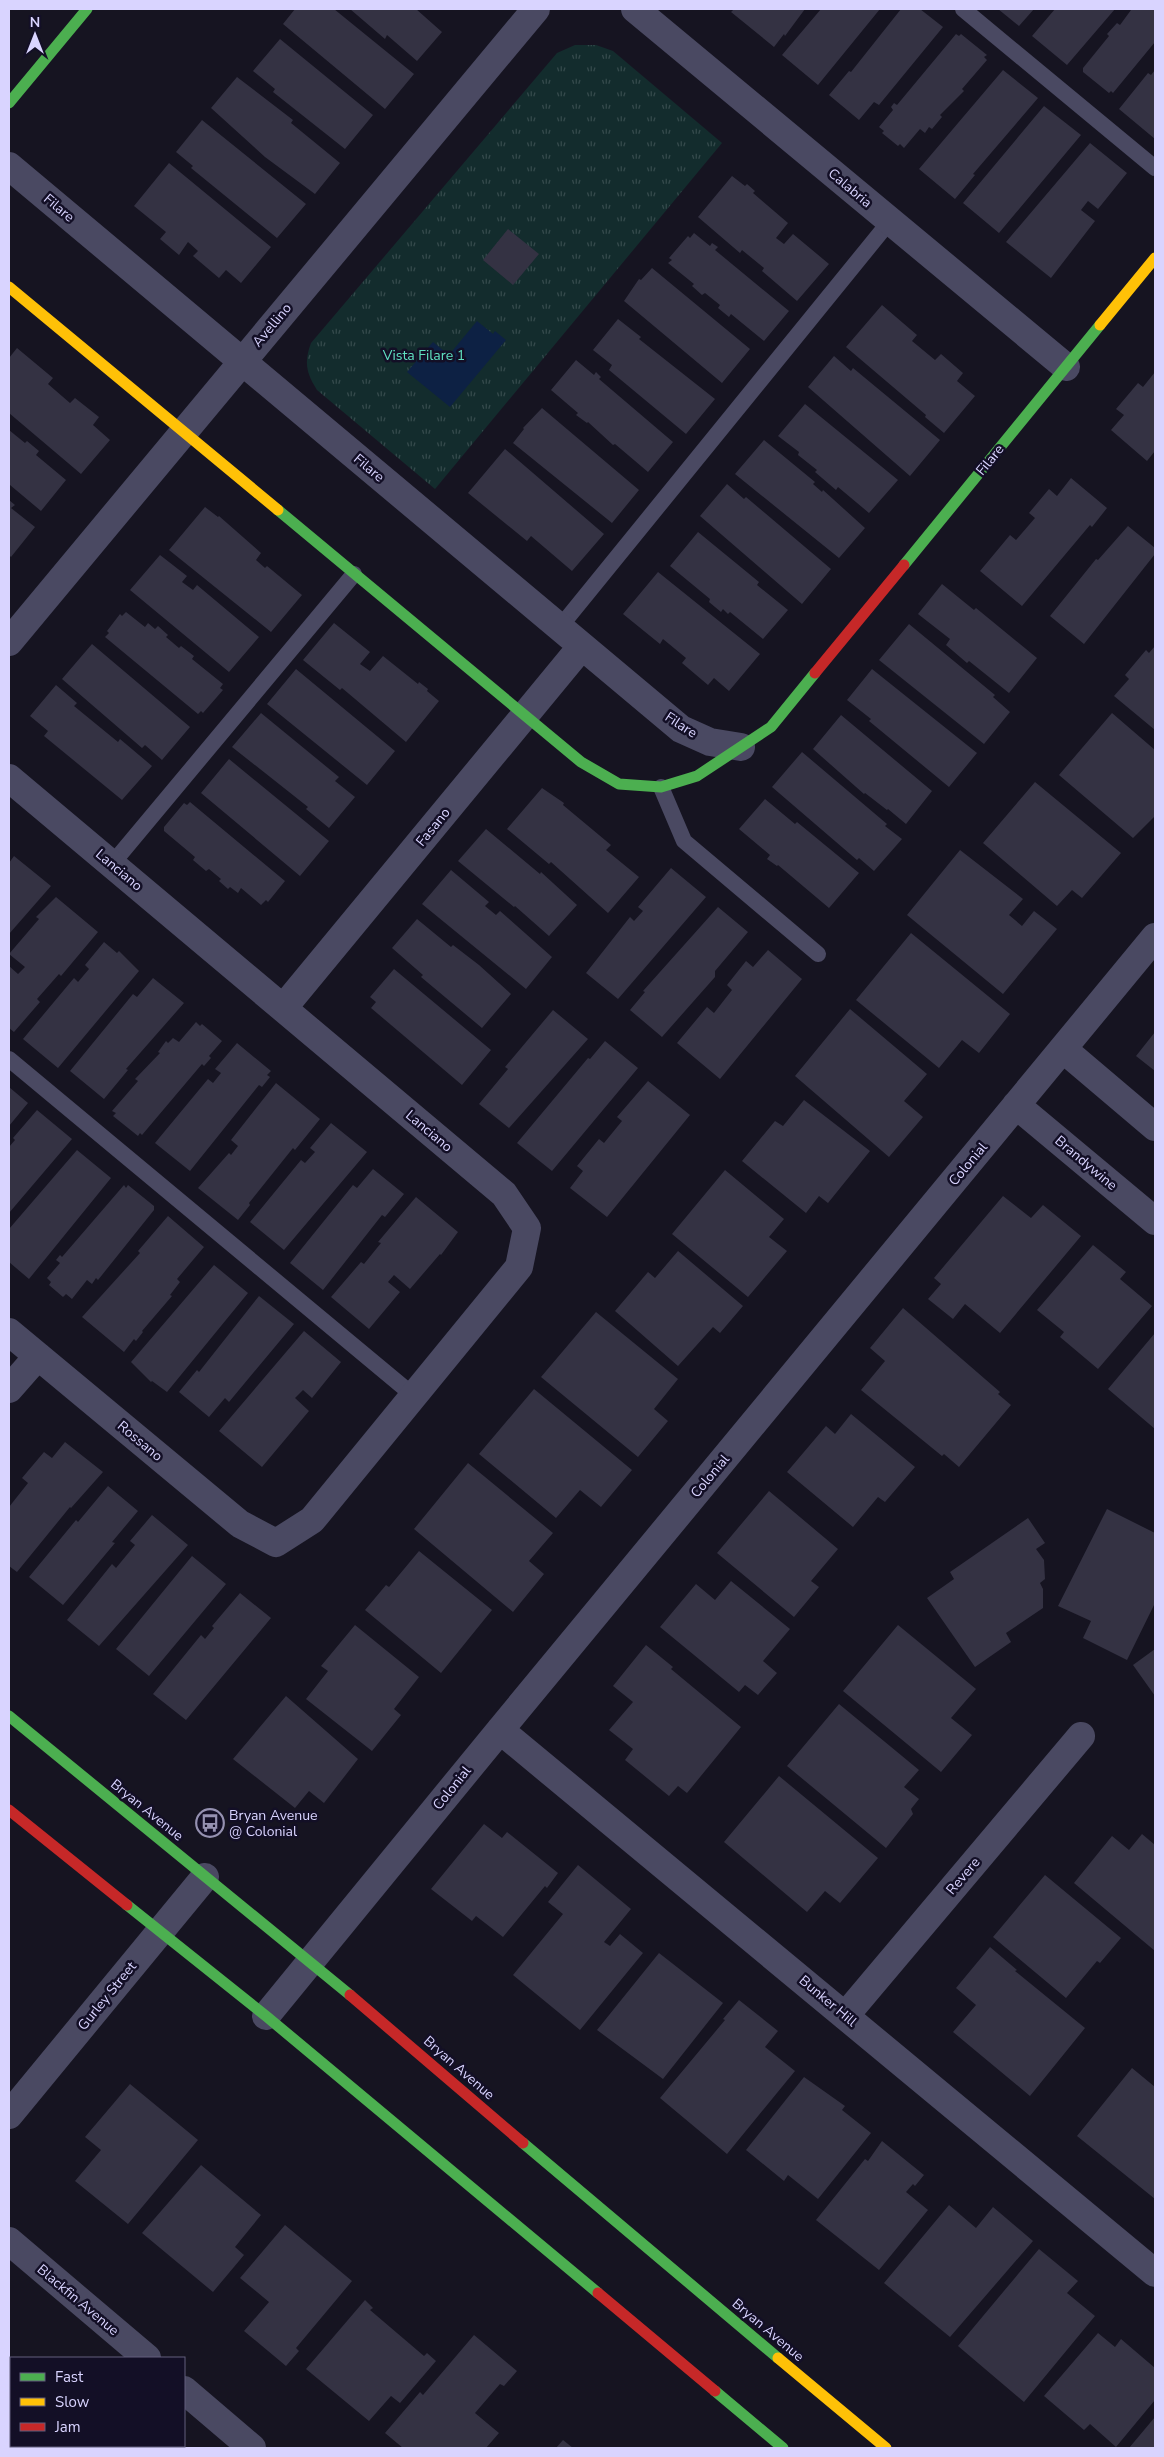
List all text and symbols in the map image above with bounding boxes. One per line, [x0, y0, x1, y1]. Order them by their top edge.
north arrow [10, 10, 60, 60]
text: N [30, 13, 40, 32]
street label: Calabria [824, 164, 876, 212]
street label: Filare [40, 190, 78, 226]
street label: Avellino [248, 299, 296, 351]
park label: Vista Filare 1 [382, 346, 465, 365]
street label: Filare [972, 440, 1008, 480]
street label: Filare [350, 450, 388, 486]
street label: Filare [661, 708, 701, 742]
street label: Fasano [412, 803, 455, 850]
street label: Lanciano [91, 845, 147, 895]
street label: Lanciano [401, 1106, 457, 1156]
street label: Brandywine [1051, 1131, 1121, 1195]
street label: Colonial [944, 1138, 992, 1190]
street label: Rossano [113, 1416, 167, 1466]
street label: Colonial [686, 1450, 734, 1502]
street label: Colonial [428, 1761, 476, 1814]
street label: Bryan Avenue [107, 1775, 187, 1845]
place label: Bryan Avenue @ Colonial [229, 1806, 318, 1841]
bus stop icon: Bryan Avenue @ Colonial [195, 1808, 225, 1838]
street label: Revere [942, 1853, 984, 1899]
street label: Gurley Street [73, 1958, 141, 2034]
street label: Bunker Hill [795, 1971, 862, 2031]
street label: Bryan Avenue [419, 2032, 499, 2104]
street label: Blackfin Avenue [33, 2260, 123, 2340]
street label: Bryan Avenue [728, 2294, 808, 2366]
legend [10, 2357, 185, 2447]
text: Fast [55, 2367, 84, 2387]
text: Slow [55, 2392, 90, 2412]
text: Jam [54, 2417, 81, 2437]

